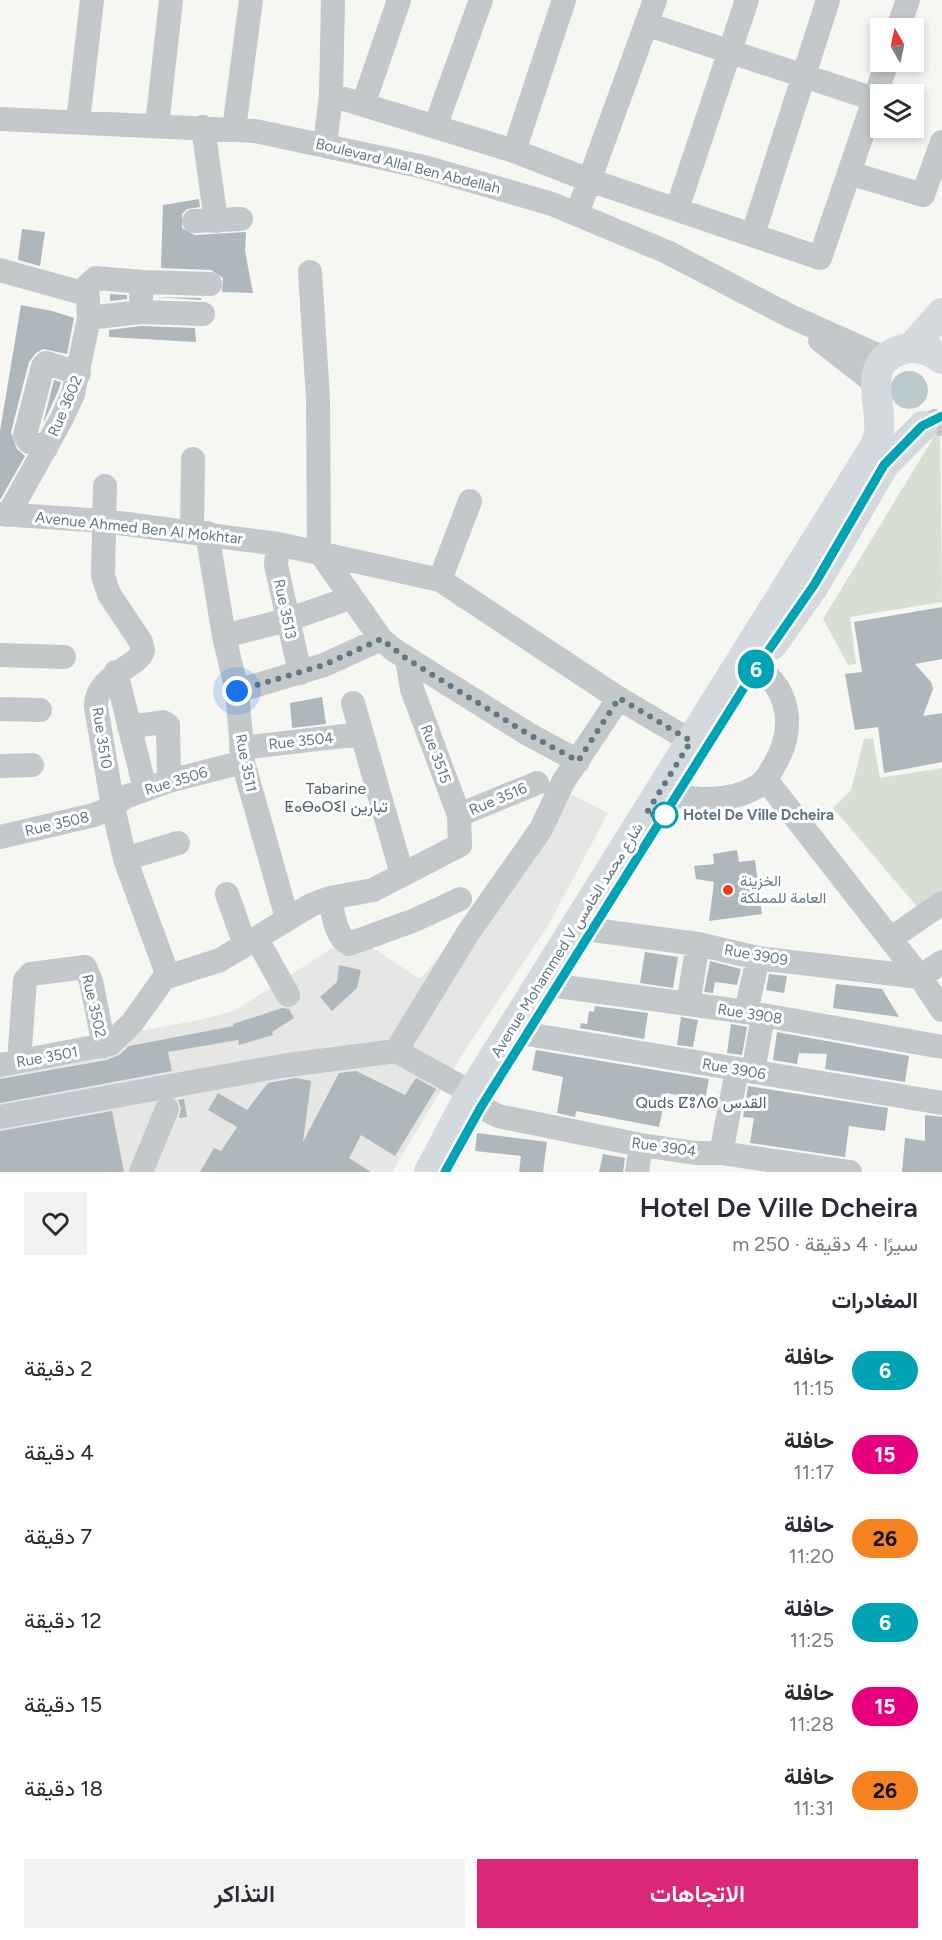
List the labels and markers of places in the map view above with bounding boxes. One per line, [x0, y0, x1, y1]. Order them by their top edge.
marker: Hotel De Ville Dcheira [652, 802, 678, 828]
place label: Hotel De Ville Dcheira [683, 806, 834, 824]
place label: الخزينة العامة للمملكة [740, 872, 826, 907]
marker: الخزينة العامة للمملكة [721, 883, 735, 897]

